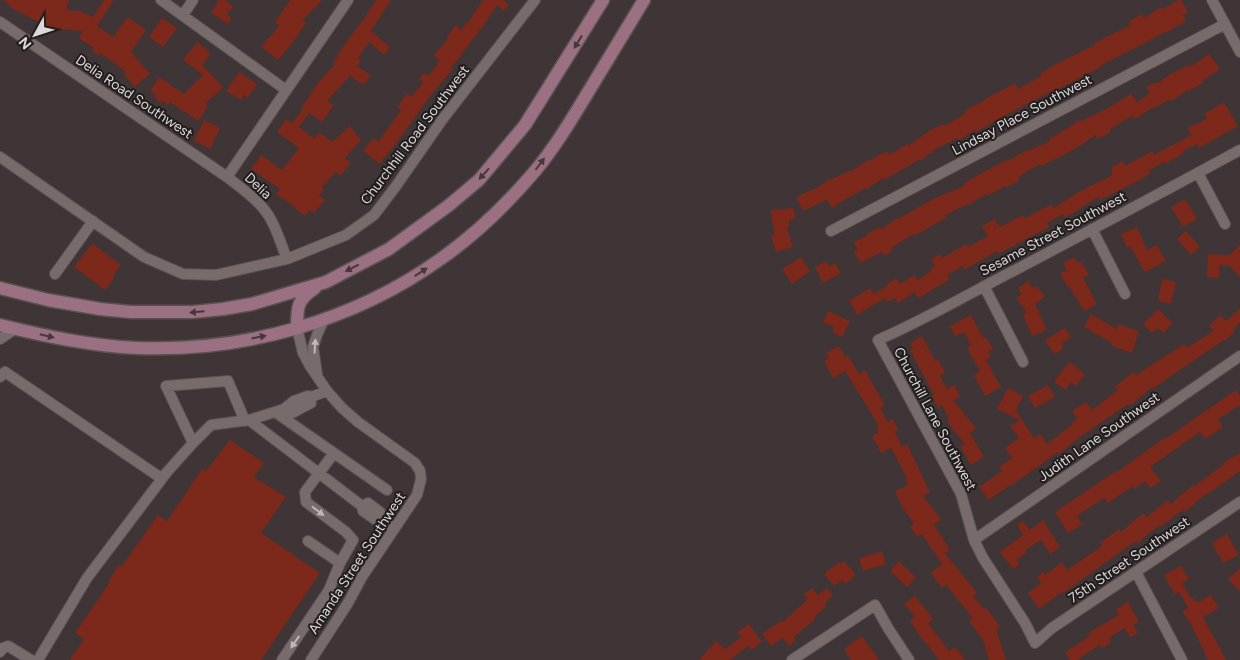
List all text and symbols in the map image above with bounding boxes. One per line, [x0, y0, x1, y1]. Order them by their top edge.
north arrow [10, 10, 60, 60]
text: N [15, 33, 35, 53]
one-way arrow [573, 35, 582, 48]
street label: Delia Road Southwest [72, 51, 196, 143]
street label: Churchhill Road Southwest [357, 62, 473, 208]
street label: Lindsay Place Southwest [949, 71, 1095, 159]
one-way arrow [535, 158, 546, 171]
one-way arrow [478, 167, 490, 179]
street label: Delia [241, 169, 275, 203]
street label: Sesame Street Southwest [977, 188, 1129, 280]
one-way arrow [345, 264, 360, 272]
one-way arrow [414, 268, 427, 277]
one-way arrow [189, 308, 205, 316]
one-way arrow [40, 332, 55, 340]
one-way arrow [251, 333, 266, 341]
one-way arrow [312, 338, 320, 354]
street label: Churchill Lane Southwest [890, 344, 980, 494]
street label: Judith Lane Southwest [1035, 389, 1163, 485]
street label: Amanda Street Southwest [305, 489, 409, 637]
one-way arrow [311, 506, 324, 517]
street label: 75th Street Southwest [1065, 513, 1193, 607]
one-way arrow [290, 635, 300, 648]

